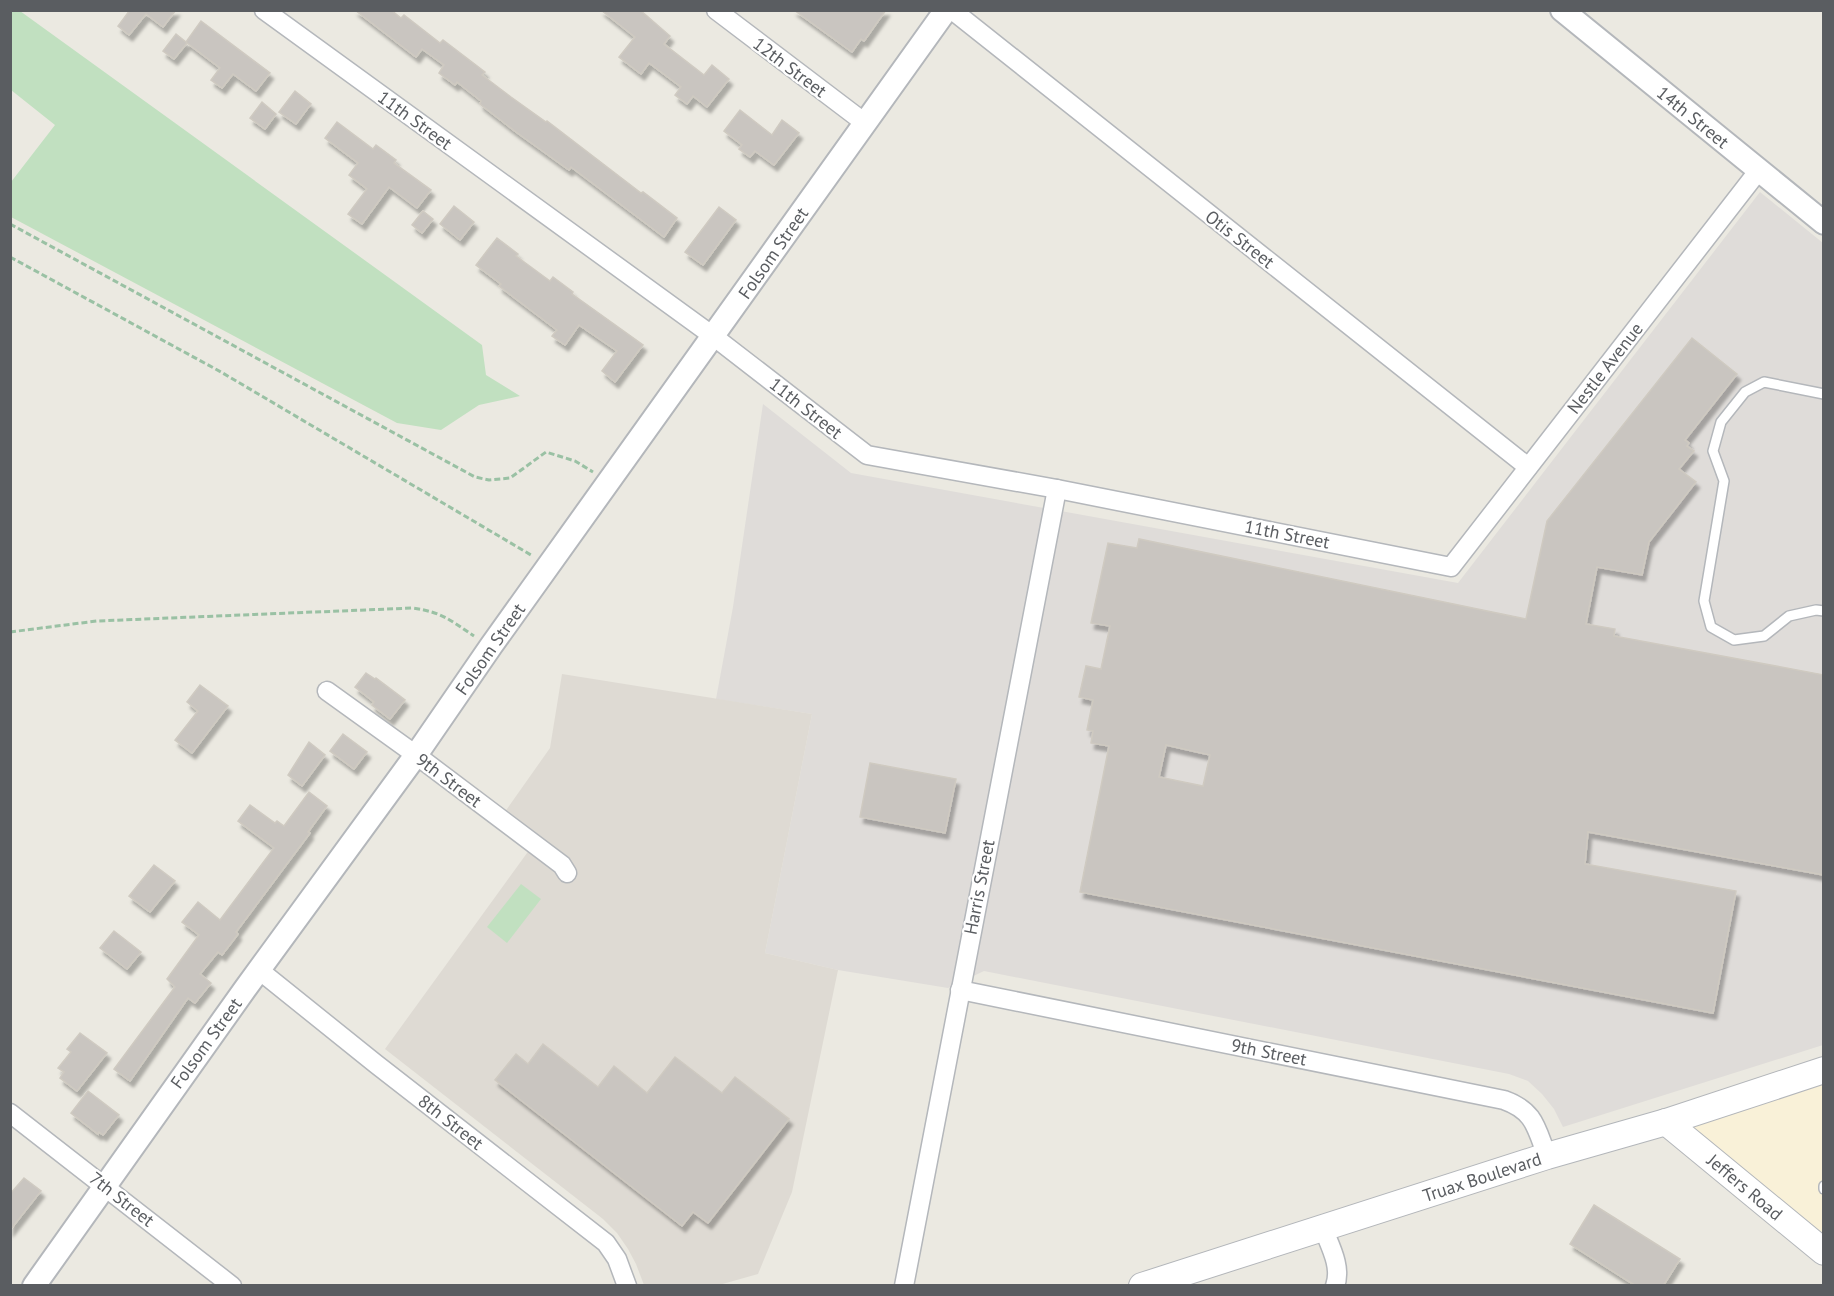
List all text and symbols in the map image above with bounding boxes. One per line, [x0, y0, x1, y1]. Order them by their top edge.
street label: 12th Street [749, 32, 831, 102]
street label: 14th Street [1652, 81, 1734, 153]
street label: 11th Street [373, 85, 457, 155]
street label: Folsom Street [733, 203, 813, 303]
street label: Otis Street [1201, 205, 1279, 273]
street label: Nestle Avenue [1562, 318, 1648, 418]
street label: 11th Street [765, 372, 847, 444]
street label: 11th Street [1242, 514, 1332, 554]
street label: Folsom Street [450, 599, 530, 699]
street label: 9th Street [412, 748, 486, 812]
street label: Harris Street [959, 837, 999, 937]
street label: Folsom Street [165, 993, 247, 1093]
street label: 9th Street [1229, 1033, 1309, 1071]
street label: 8th Street [414, 1089, 488, 1155]
street label: Truax Boulevard [1420, 1147, 1544, 1207]
street label: Jeffers Road [1702, 1148, 1787, 1225]
street label: 7th Street [85, 1167, 159, 1231]

